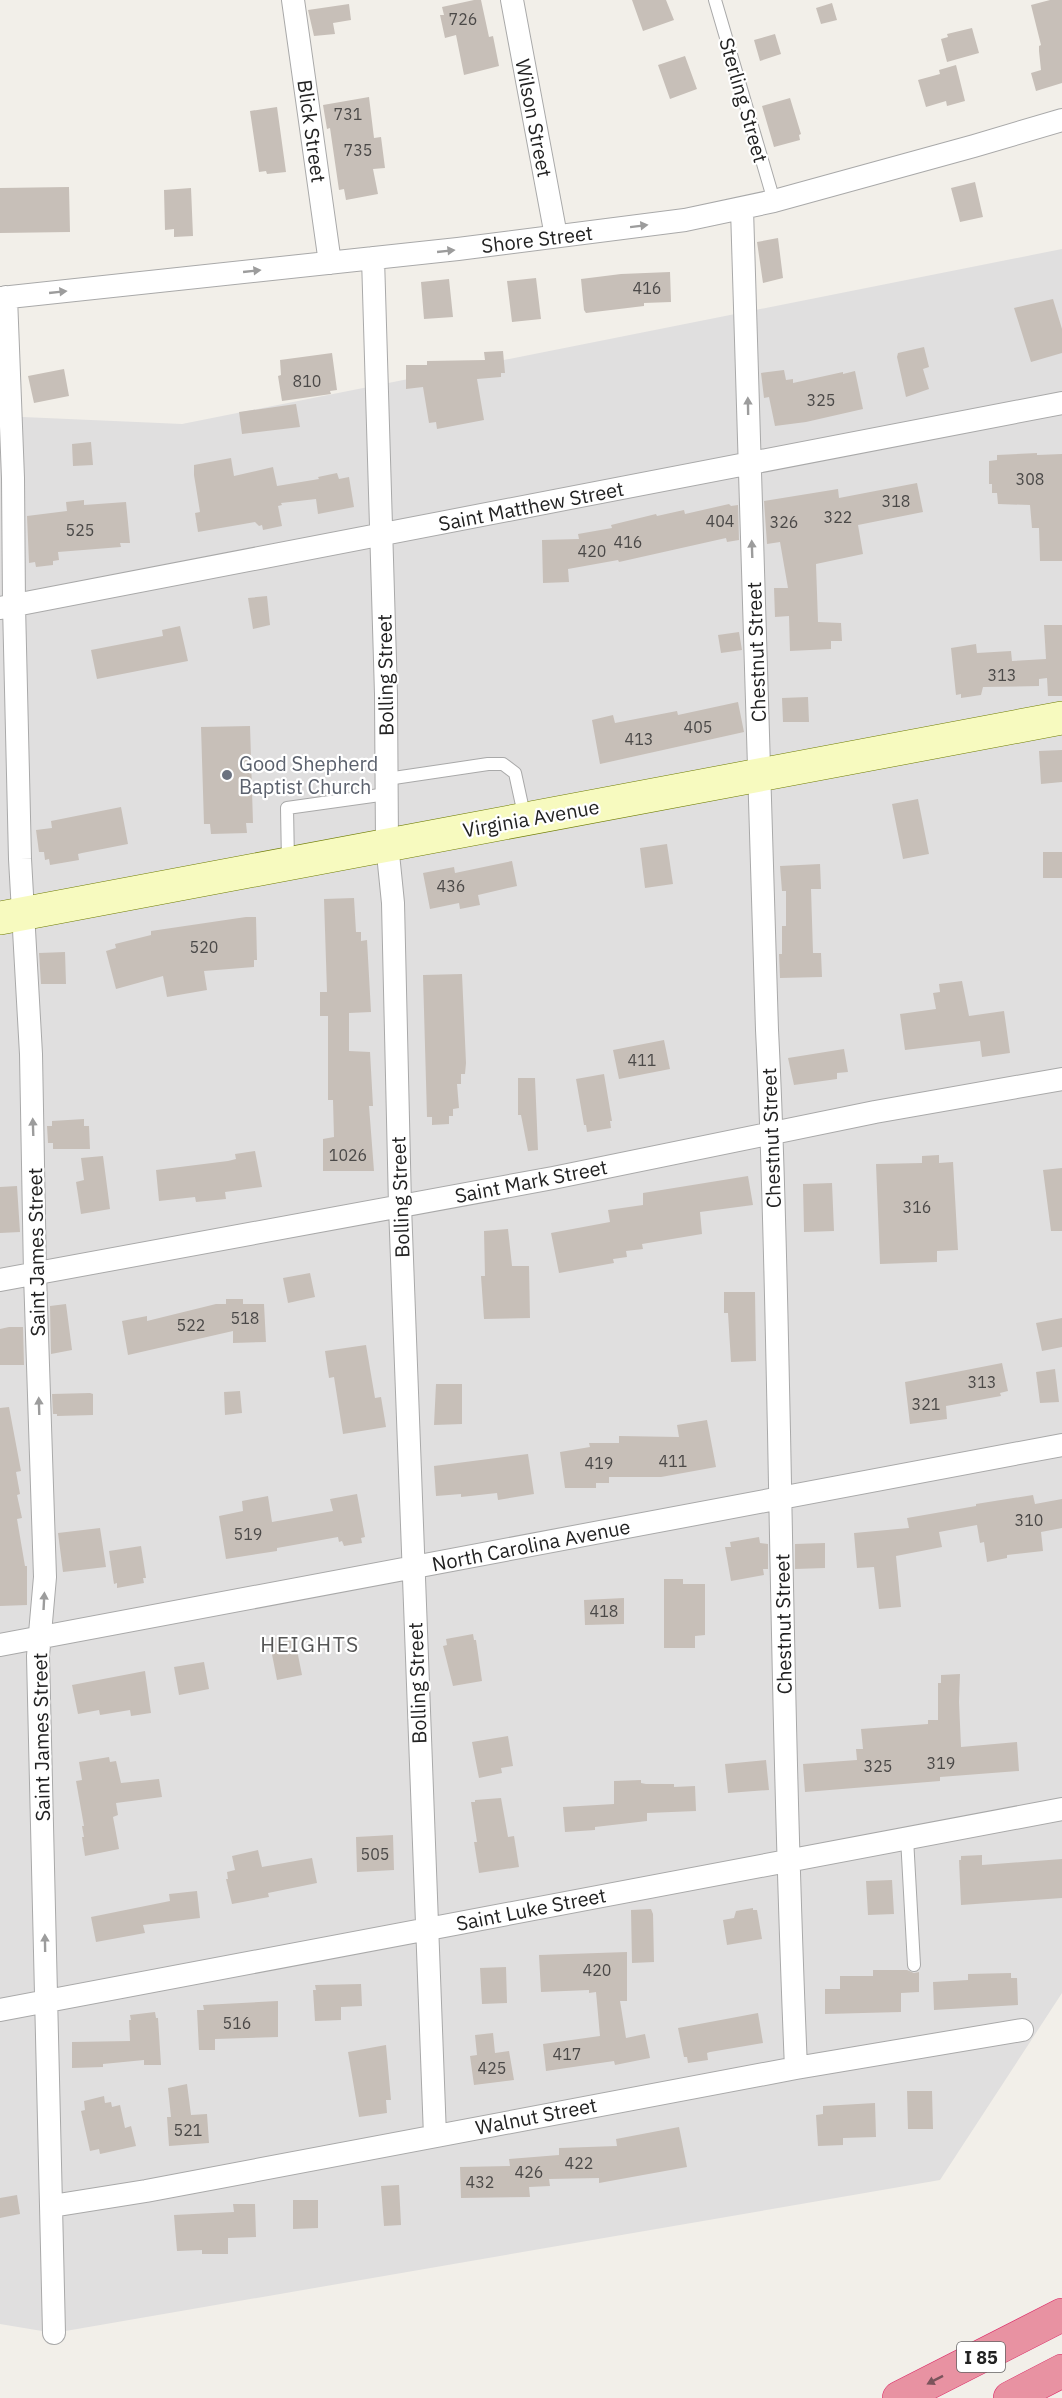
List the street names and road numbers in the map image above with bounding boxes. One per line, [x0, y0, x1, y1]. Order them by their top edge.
street label: Sterling Street [713, 34, 775, 166]
street label: Wilson Street [509, 56, 559, 180]
street label: Blick Street [291, 78, 333, 184]
street label: Shore Street [480, 219, 594, 259]
street label: Saint Matthew Street [436, 475, 626, 537]
street label: Chestnut Street [740, 581, 772, 723]
street label: Bolling Street [370, 614, 400, 736]
street label: Virginia Avenue [461, 793, 601, 843]
street label: Chestnut Street [755, 1067, 787, 1209]
street label: Bolling Street [384, 1136, 416, 1258]
street label: Saint Mark Street [452, 1153, 610, 1209]
street label: Saint James Street [21, 1167, 51, 1337]
street label: North Carolina Avenue [430, 1513, 632, 1577]
street label: Chestnut Street [768, 1553, 798, 1695]
street label: Bolling Street [401, 1622, 433, 1744]
street label: Saint James Street [26, 1652, 56, 1822]
street label: Saint Luke Street [454, 1881, 608, 1937]
street label: Walnut Street [473, 2091, 599, 2141]
road number: I 85 [957, 2342, 1005, 2372]

